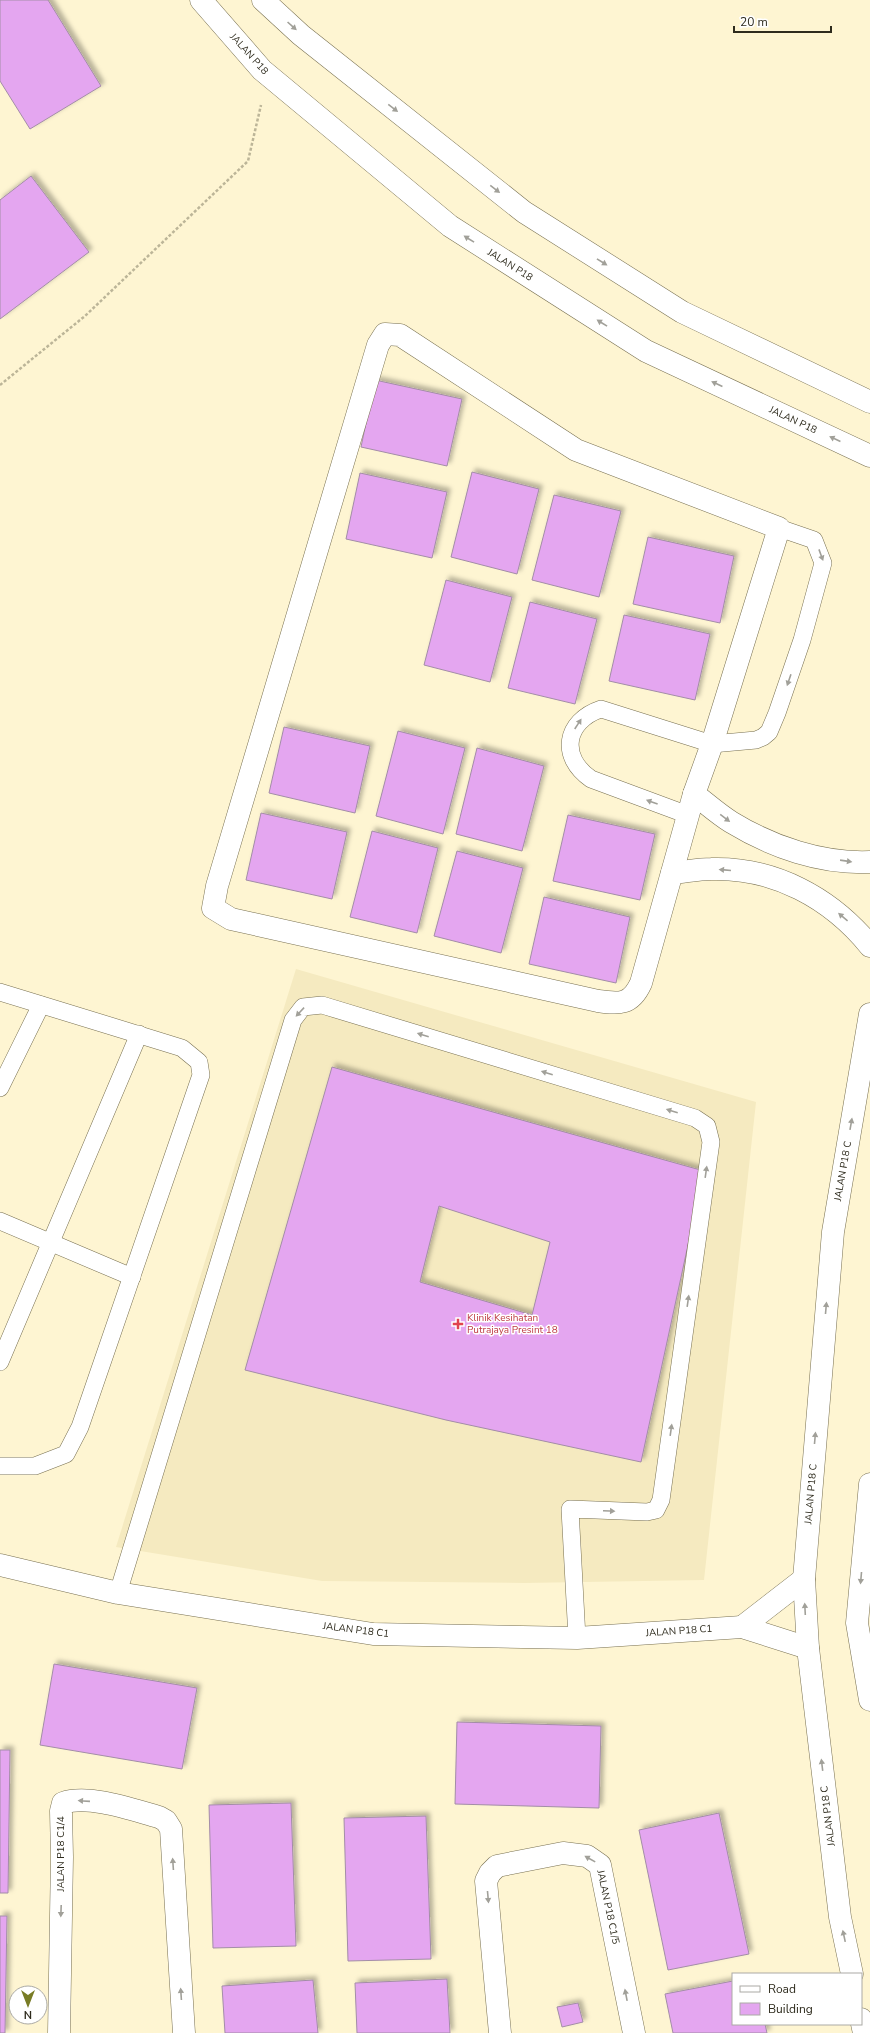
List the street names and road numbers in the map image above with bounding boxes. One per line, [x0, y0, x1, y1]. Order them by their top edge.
street label: JALAN P18 [226, 29, 271, 78]
street label: JALAN P18 [484, 245, 535, 285]
street label: JALAN P18 [766, 402, 819, 437]
street label: JALAN P18 C [831, 1140, 855, 1203]
street label: JALAN P18 C [801, 1463, 821, 1526]
street label: JALAN P18 C1 [321, 1619, 390, 1641]
street label: JALAN P18 C1 [644, 1622, 713, 1640]
street label: JALAN P18 C [817, 1785, 839, 1848]
street label: JALAN P18 C1/4 [54, 1816, 68, 1893]
street label: JALAN P18 C1/5 [593, 1868, 623, 1945]

